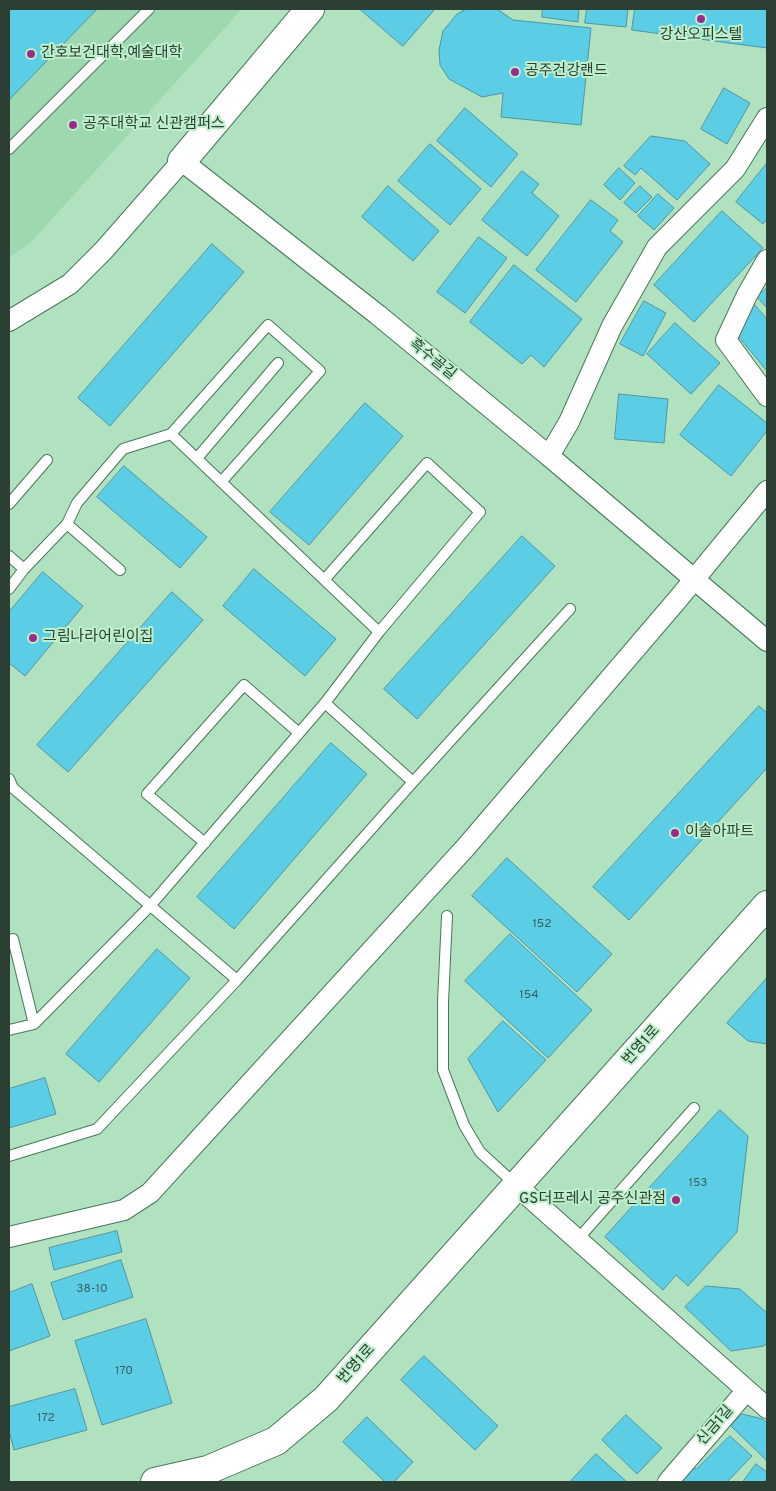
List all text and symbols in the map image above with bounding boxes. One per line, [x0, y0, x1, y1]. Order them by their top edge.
marker: 강산오피스텔 [695, 13, 707, 25]
place label: 강산오피스텔 [660, 27, 742, 45]
place label: 간호보건대학,예술대학 [41, 45, 182, 63]
marker: 간호보건대학,예술대학 [25, 48, 37, 60]
place label: 공주건강랜드 [525, 63, 608, 81]
marker: 공주건강랜드 [509, 66, 521, 78]
place label: 공주대학교 신관캠퍼스 [83, 116, 225, 134]
marker: 공주대학교 신관캠퍼스 [67, 119, 79, 131]
street label: 흑수골길 [405, 336, 459, 384]
place label: 그림나라어린이집 [43, 629, 153, 647]
marker: 그림나라어린이집 [27, 632, 39, 644]
place label: 이솔아파트 [685, 824, 754, 842]
marker: 이솔아파트 [669, 827, 681, 839]
house number: 152 [532, 918, 552, 932]
house number: 154 [519, 989, 539, 1003]
street label: 번영1로 [620, 1023, 664, 1069]
house number: 153 [688, 1177, 708, 1191]
place label: GS더프레시 공주신관점 [519, 1191, 666, 1209]
marker: GS더프레시 공주신관점 [670, 1194, 682, 1206]
house number: 38-10 [76, 1283, 108, 1297]
street label: 번영1로 [335, 1342, 379, 1388]
house number: 170 [115, 1365, 133, 1379]
street label: 신금1길 [694, 1402, 738, 1450]
house number: 172 [37, 1412, 55, 1426]

